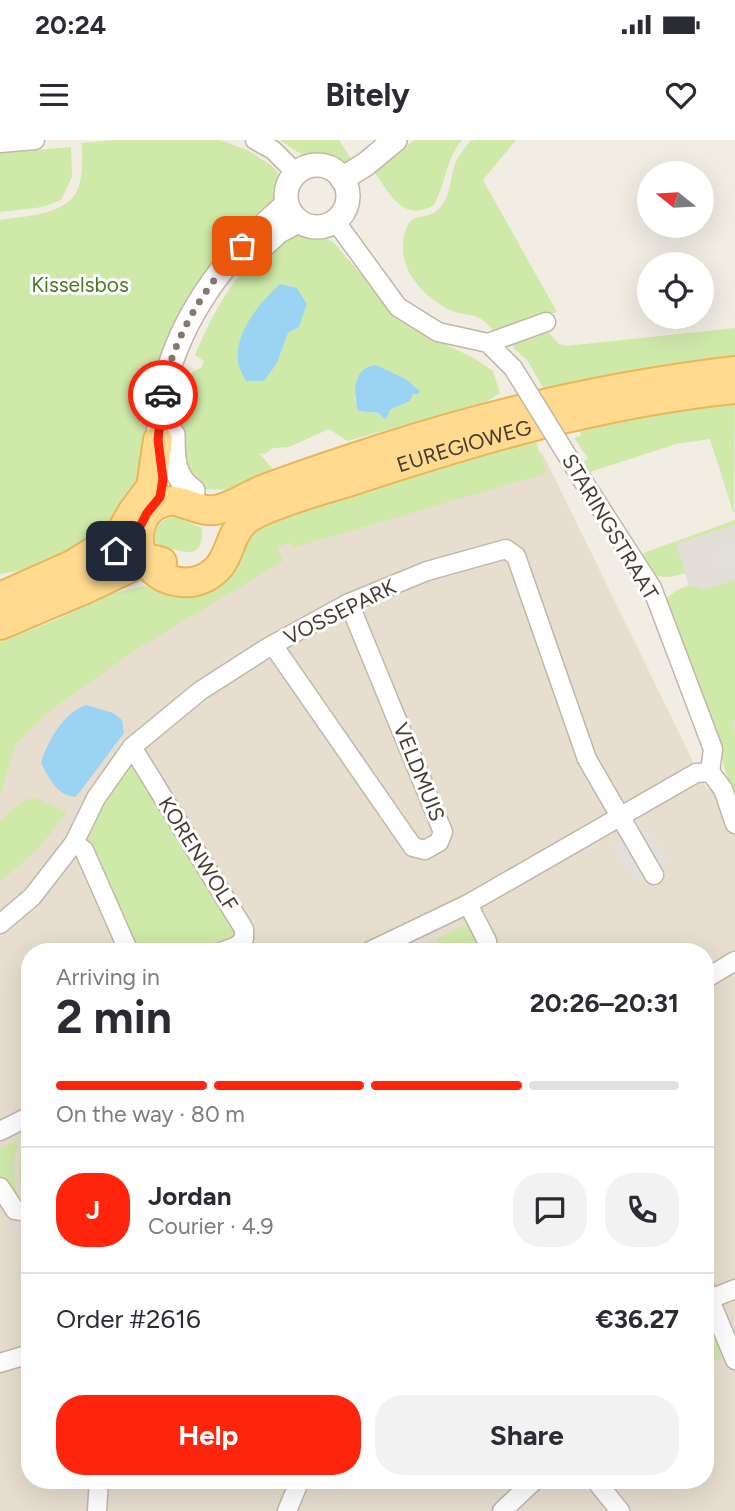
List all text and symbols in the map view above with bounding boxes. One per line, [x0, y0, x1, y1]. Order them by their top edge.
text: 20:24 [35, 9, 106, 41]
icon: menu [35, 76, 73, 114]
text: Bitely [325, 76, 410, 114]
icon: heart [662, 76, 700, 114]
north arrow [637, 161, 714, 238]
map controls [637, 161, 714, 329]
pin [212, 216, 272, 276]
icon: bag [223, 227, 261, 265]
button: locate [637, 252, 714, 329]
park label: Kisselsbos [31, 272, 129, 297]
courier [128, 360, 198, 430]
icon: car [144, 376, 182, 414]
street label: EUREGIOWEG [394, 414, 534, 477]
street label: STARINGSTRAAT [557, 449, 664, 605]
pin [86, 521, 146, 581]
icon: home [97, 532, 135, 570]
street label: VOSSEPARK [280, 574, 400, 649]
street label: VELDMUIS [388, 719, 450, 825]
street label: KORENWOLF [153, 792, 243, 915]
text: Arriving in [56, 963, 160, 991]
text: 20:26–20:31 [530, 987, 679, 1019]
text: 2 min [56, 989, 172, 1045]
text: On the way · 80 m [56, 1100, 245, 1128]
button: chat [513, 1173, 587, 1247]
button: phone [605, 1173, 679, 1247]
text: Jordan [148, 1180, 231, 1212]
text: J [86, 1194, 100, 1226]
text: Courier · 4.9 [148, 1212, 274, 1240]
text: Order #2616 [56, 1303, 201, 1335]
text: €36.27 [595, 1303, 679, 1335]
button: Help [56, 1395, 361, 1475]
button: Share [375, 1395, 679, 1475]

